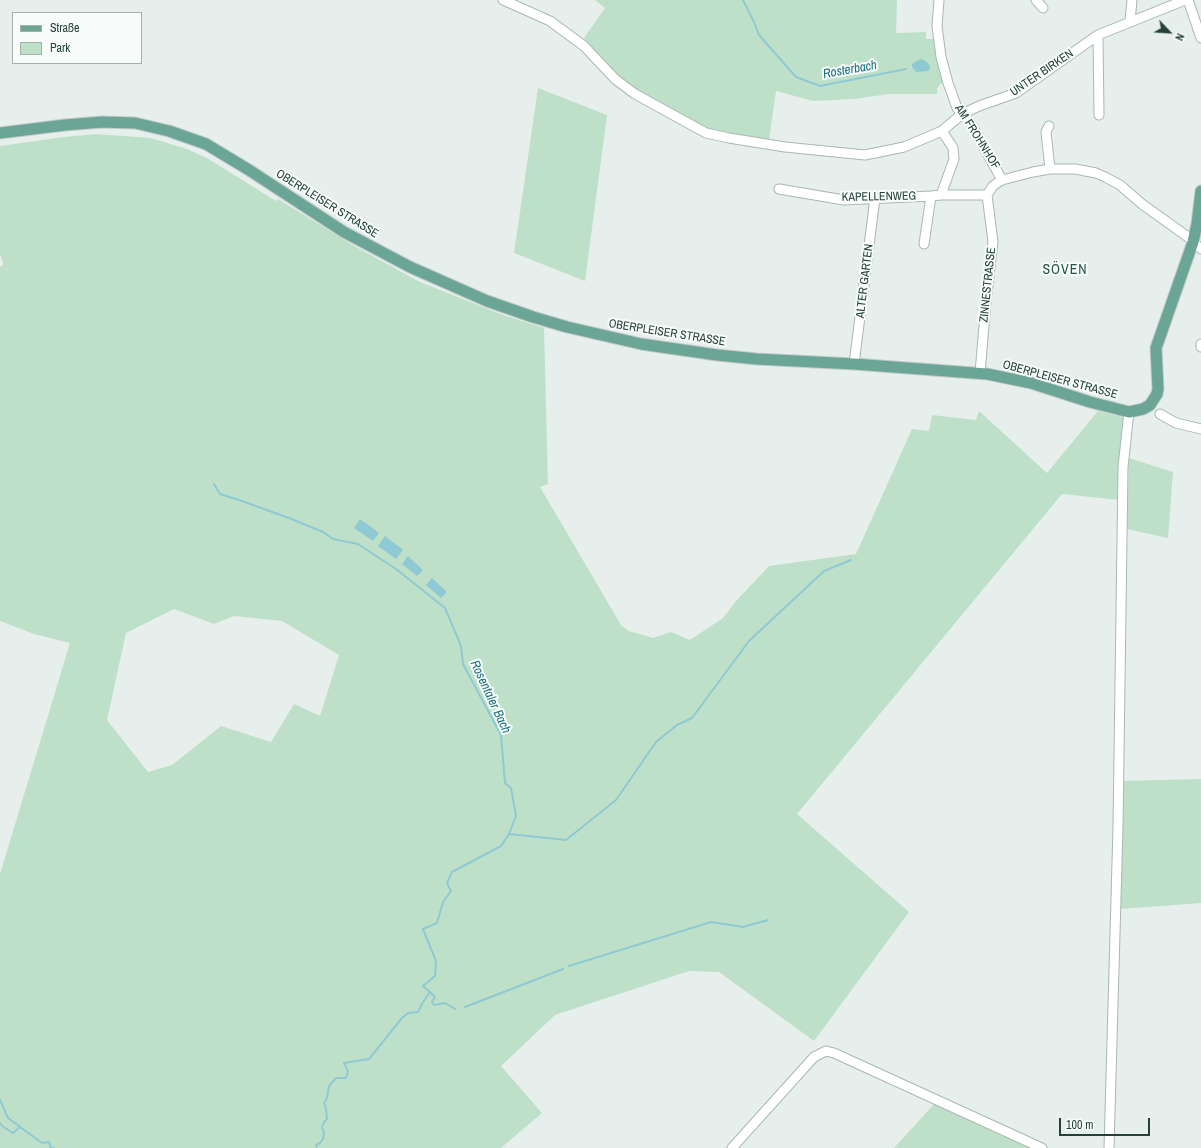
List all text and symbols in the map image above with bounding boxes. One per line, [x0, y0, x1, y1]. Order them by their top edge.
legend [12, 12, 142, 64]
north arrow [1149, 12, 1189, 52]
text: Straße [50, 20, 80, 36]
text: N [1172, 31, 1188, 43]
text: Park [50, 40, 70, 56]
street label: UNTER BIRKEN [1008, 47, 1076, 99]
water label: Rosterbach [822, 58, 878, 82]
street label: AM FROHNHOF [951, 102, 1003, 172]
street label: OBERPLEISER STRASSE [273, 167, 381, 241]
street label: KAPELLENWEG [842, 189, 916, 205]
street label: ALTER GARTEN [853, 243, 877, 319]
street label: ZINNESTRASSE [977, 247, 999, 323]
district label: SÖVEN [1042, 262, 1088, 278]
street label: OBERPLEISER STRASSE [608, 317, 726, 349]
street label: OBERPLEISER STRASSE [1001, 358, 1119, 402]
water label: Rosentaler Bach [466, 658, 514, 736]
scale bar [1061, 1110, 1152, 1136]
text: 100 m [1066, 1117, 1093, 1133]

